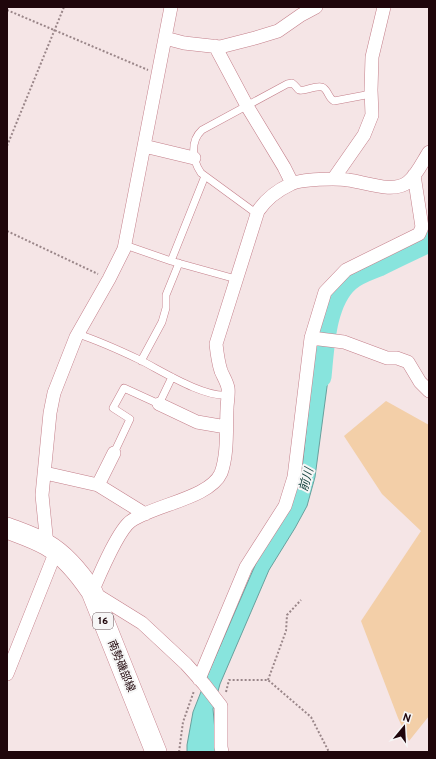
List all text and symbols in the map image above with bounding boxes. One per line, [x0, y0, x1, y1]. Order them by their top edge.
water label: 前川 [296, 464, 318, 494]
road number: 16 [93, 613, 113, 629]
street label: 南勢磯部線 [104, 638, 138, 694]
north arrow [384, 707, 424, 747]
text: N [401, 711, 413, 726]

